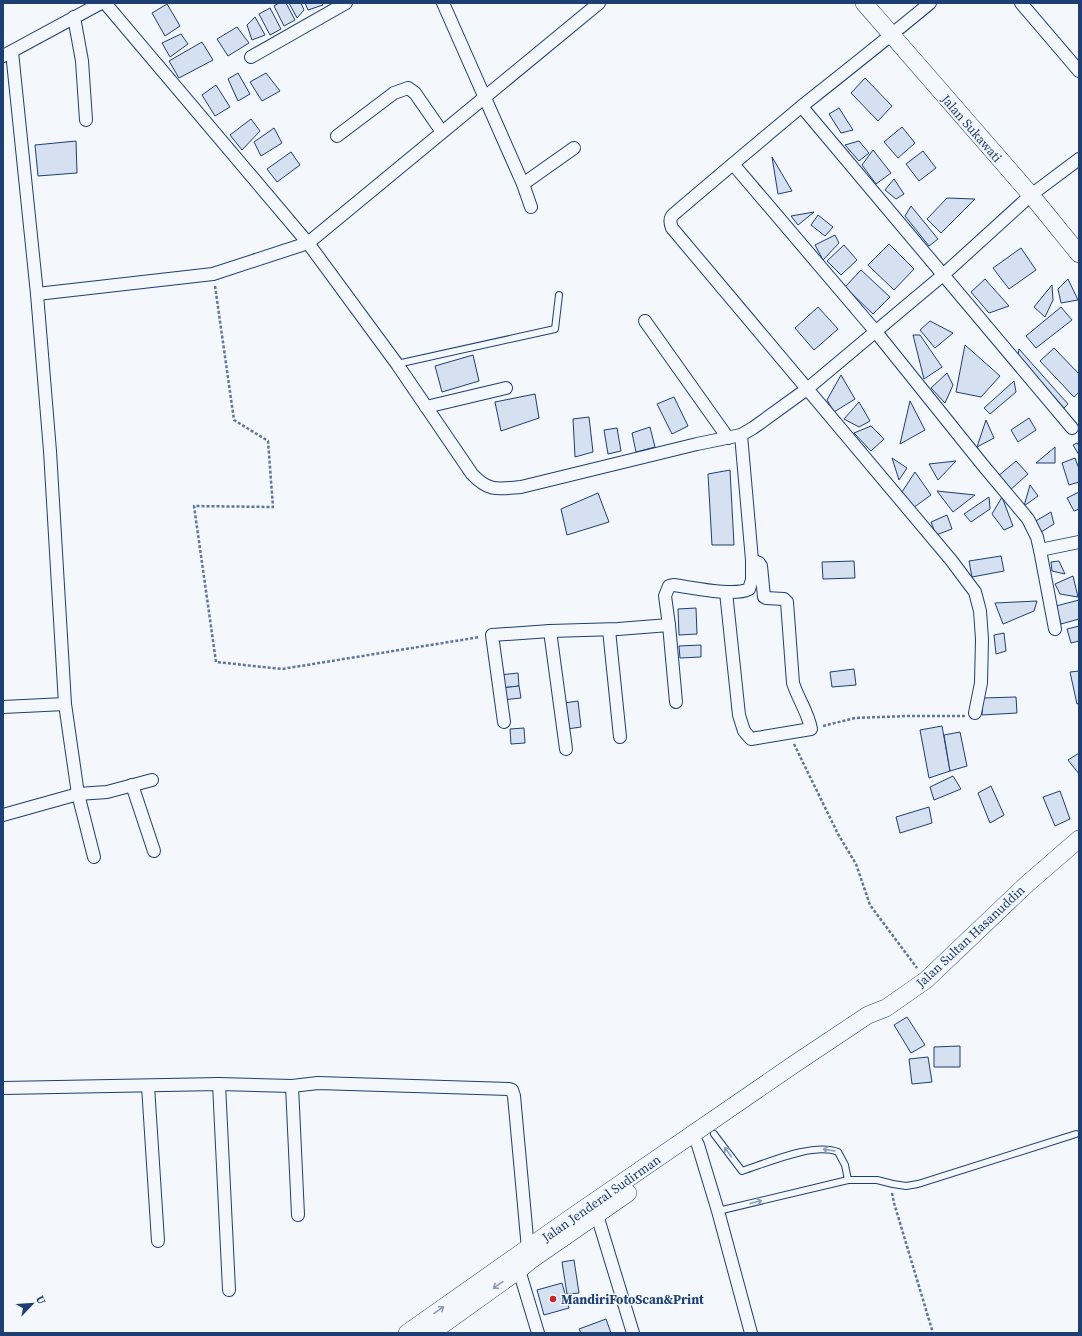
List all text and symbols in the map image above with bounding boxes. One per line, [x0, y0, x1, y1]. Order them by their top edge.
street label: Jalan Sukawati [937, 90, 1006, 166]
street label: Jalan Sultan Hasanuddin [912, 881, 1028, 992]
one-way arrow [823, 1146, 836, 1154]
one-way arrow [724, 1147, 732, 1158]
street label: Jalan Jenderal Sudirman [538, 1151, 664, 1246]
one-way arrow [749, 1198, 762, 1205]
one-way arrow [493, 1281, 504, 1289]
north arrow [12, 1284, 52, 1324]
place label: MandiriFotoScan&Print [561, 1291, 704, 1308]
text: U [32, 1293, 49, 1307]
marker: MandiriFotoScan&Print [548, 1294, 558, 1304]
one-way arrow [433, 1306, 444, 1314]

